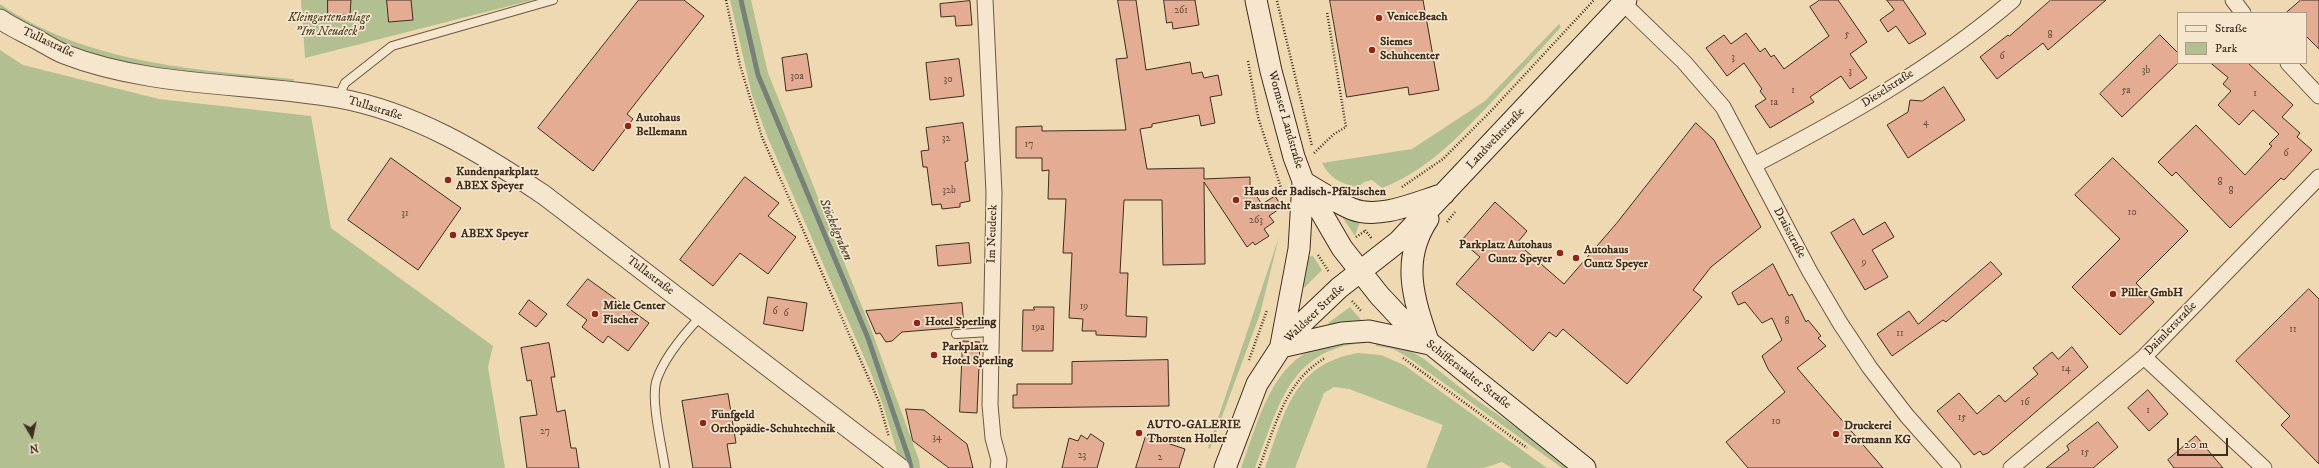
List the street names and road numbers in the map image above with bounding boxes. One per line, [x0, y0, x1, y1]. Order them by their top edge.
street label: Tullastraße [20, 25, 76, 61]
street label: Dieselstraße [1859, 67, 1917, 111]
street label: Wormser Landstraße [1264, 69, 1306, 171]
street label: Tullastraße [346, 94, 404, 124]
street label: Landwehrstraße [1464, 105, 1528, 173]
street label: Im Neudeck [985, 204, 1001, 264]
street label: Draisstraße [1770, 205, 1808, 261]
street label: Tullastraße [623, 253, 677, 299]
street label: Waldseer Straße [1282, 282, 1348, 346]
street label: Daimlerstraße [2142, 299, 2200, 359]
street label: Schifferstadter Straße [1423, 337, 1513, 413]

